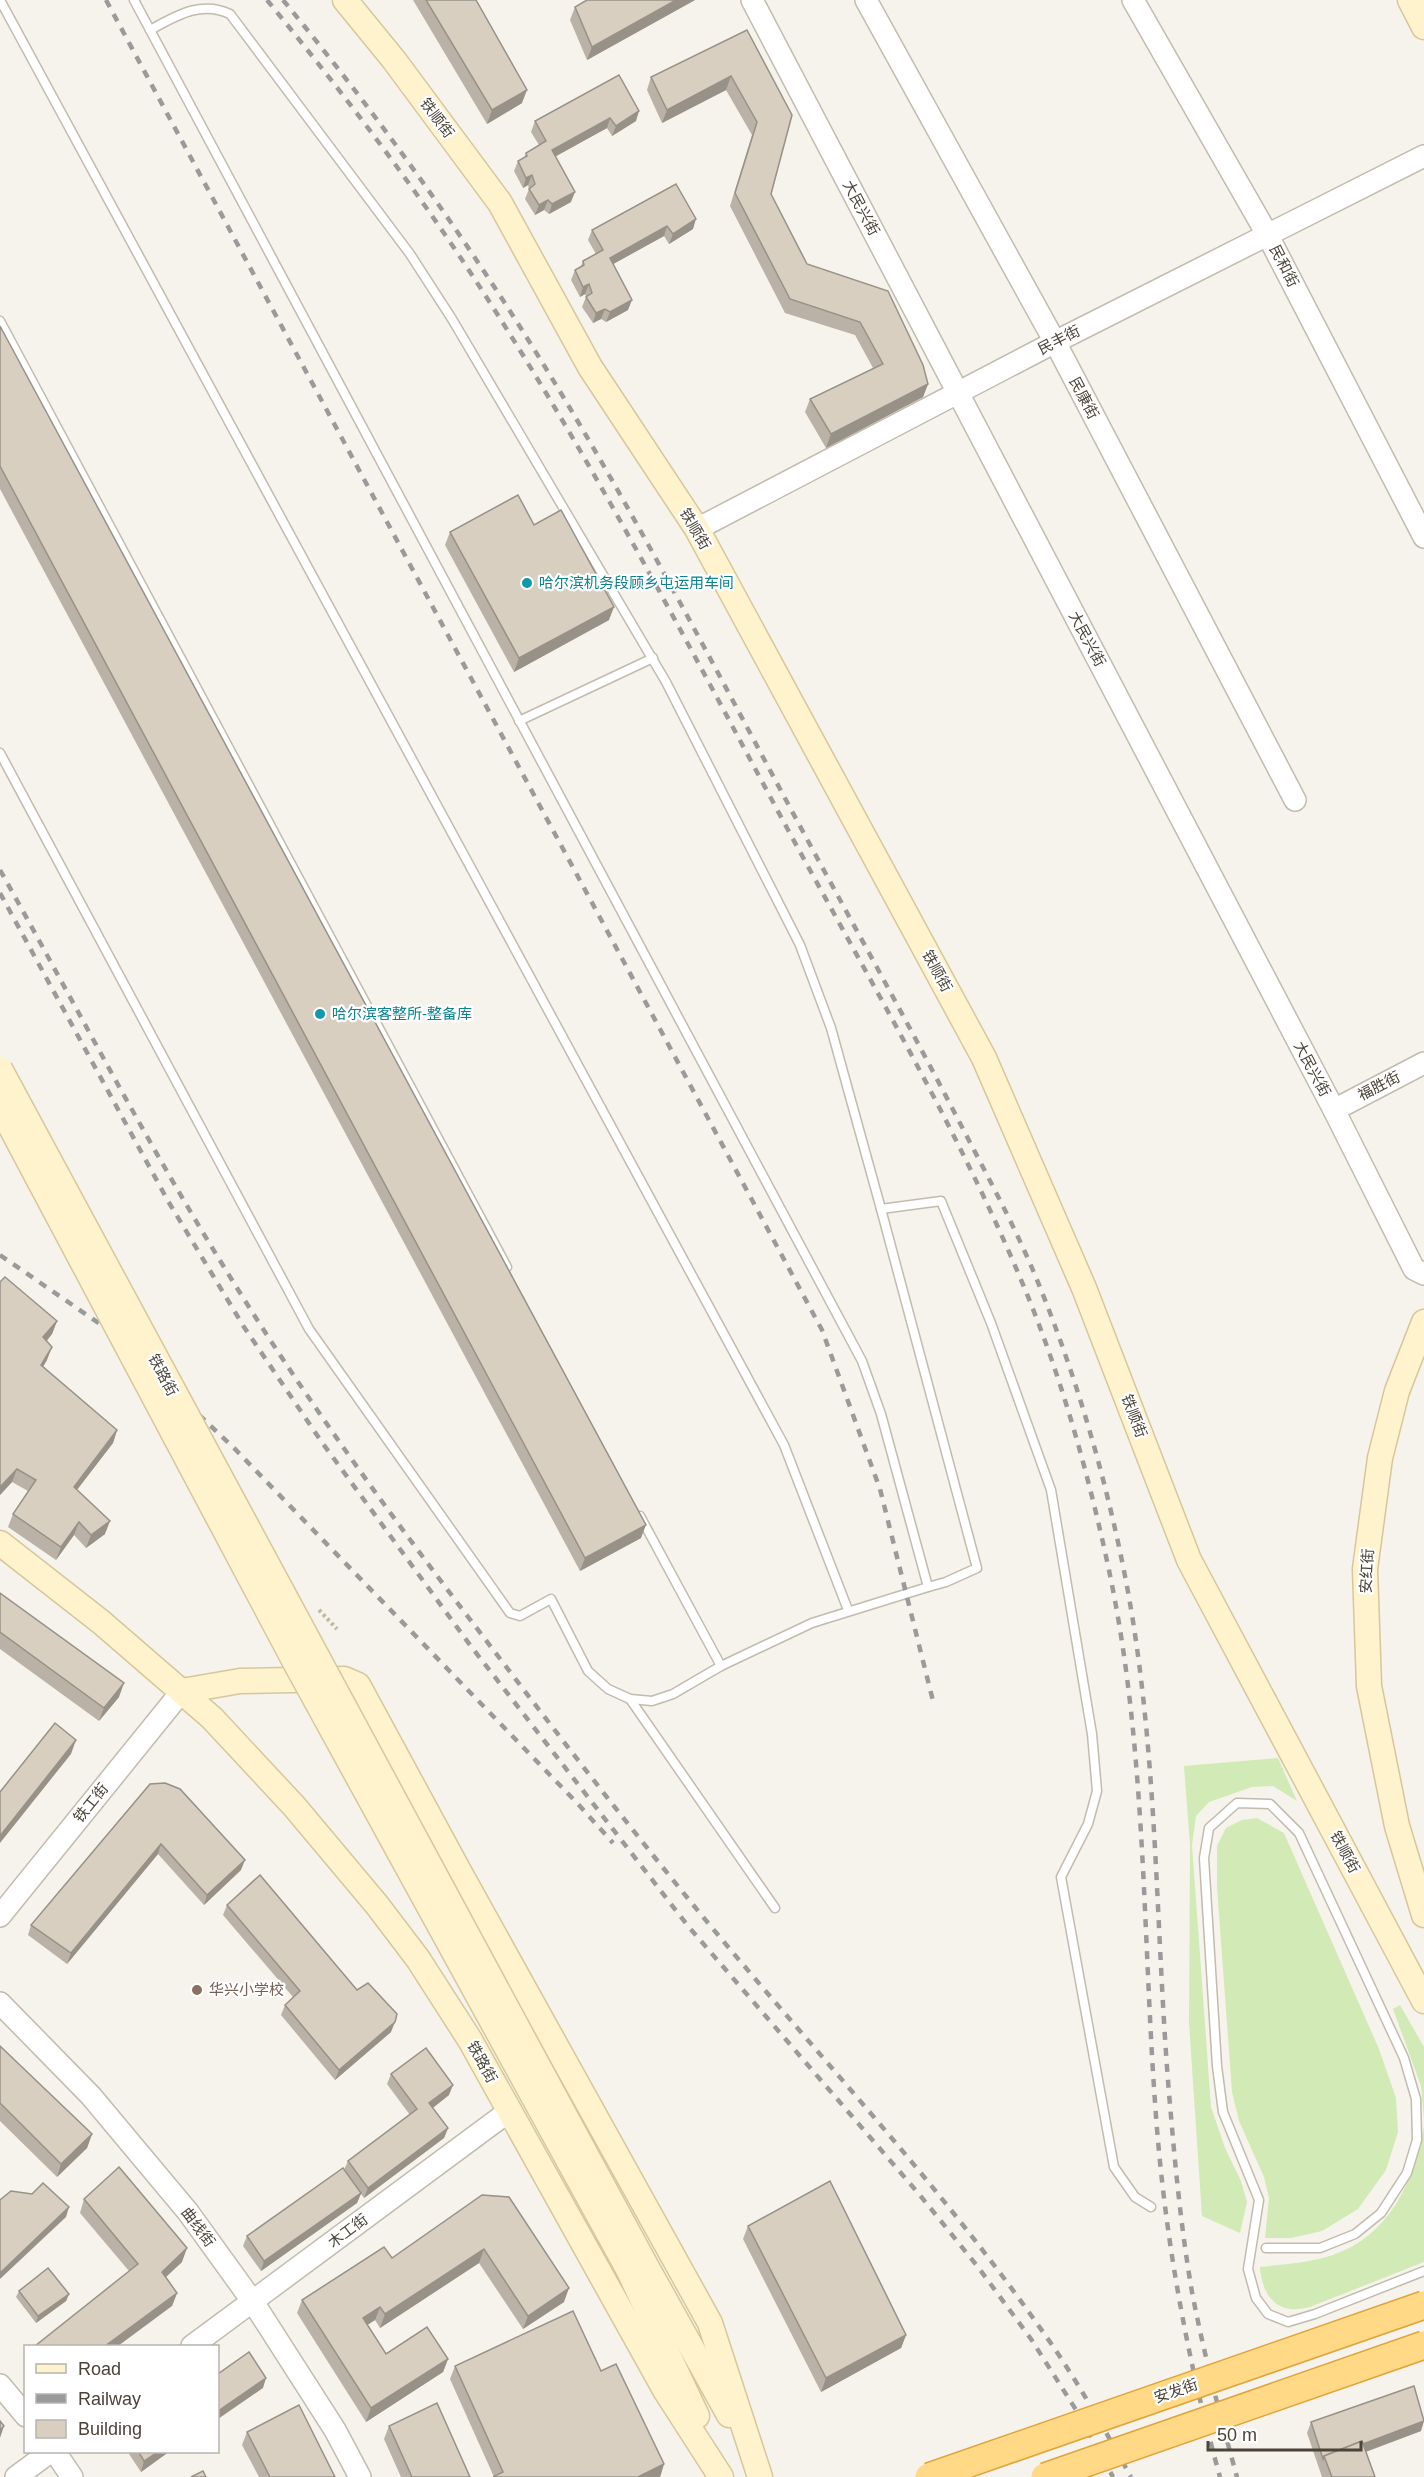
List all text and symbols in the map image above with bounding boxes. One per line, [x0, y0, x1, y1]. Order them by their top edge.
street label: 铁顺街 [417, 95, 458, 141]
street label: 大民兴街 [840, 177, 883, 238]
street label: 民和街 [1267, 242, 1302, 290]
street label: 民丰街 [1035, 322, 1083, 357]
street label: 民康街 [1066, 374, 1103, 422]
street label: 铁顺街 [677, 505, 714, 552]
place label: 哈尔滨机务段顾乡屯运用车间 [539, 574, 734, 591]
marker: 哈尔滨机务段顾乡屯运用车间 [520, 576, 534, 590]
street label: 大民兴街 [1066, 608, 1109, 669]
street label: 铁顺街 [919, 947, 956, 995]
place label: 哈尔滨客整所-整备库 [332, 1005, 472, 1022]
marker: 哈尔滨客整所-整备库 [313, 1007, 327, 1021]
street label: 大民兴街 [1291, 1038, 1334, 1099]
street label: 福胜街 [1355, 1068, 1403, 1103]
street label: 铁路街 [145, 1351, 182, 1399]
street label: 铁顺街 [1118, 1392, 1150, 1440]
street label: 安红街 [1357, 1548, 1376, 1594]
street label: 铁工街 [70, 1780, 111, 1826]
street label: 铁顺街 [1327, 1828, 1364, 1876]
place label: 华兴小学校 [209, 1981, 284, 1998]
marker: 华兴小学校 [190, 1983, 204, 1997]
street label: 铁路街 [464, 2038, 501, 2086]
street label: 曲线街 [178, 2204, 219, 2250]
street label: 木工街 [325, 2210, 371, 2251]
legend [24, 2345, 219, 2453]
text: Road [78, 2359, 121, 2379]
street label: 安发街 [1152, 2375, 1200, 2406]
text: Railway [78, 2389, 141, 2409]
scale bar [1208, 2414, 1361, 2452]
text: Building [78, 2419, 142, 2439]
text: 50 m [1217, 2425, 1257, 2445]

